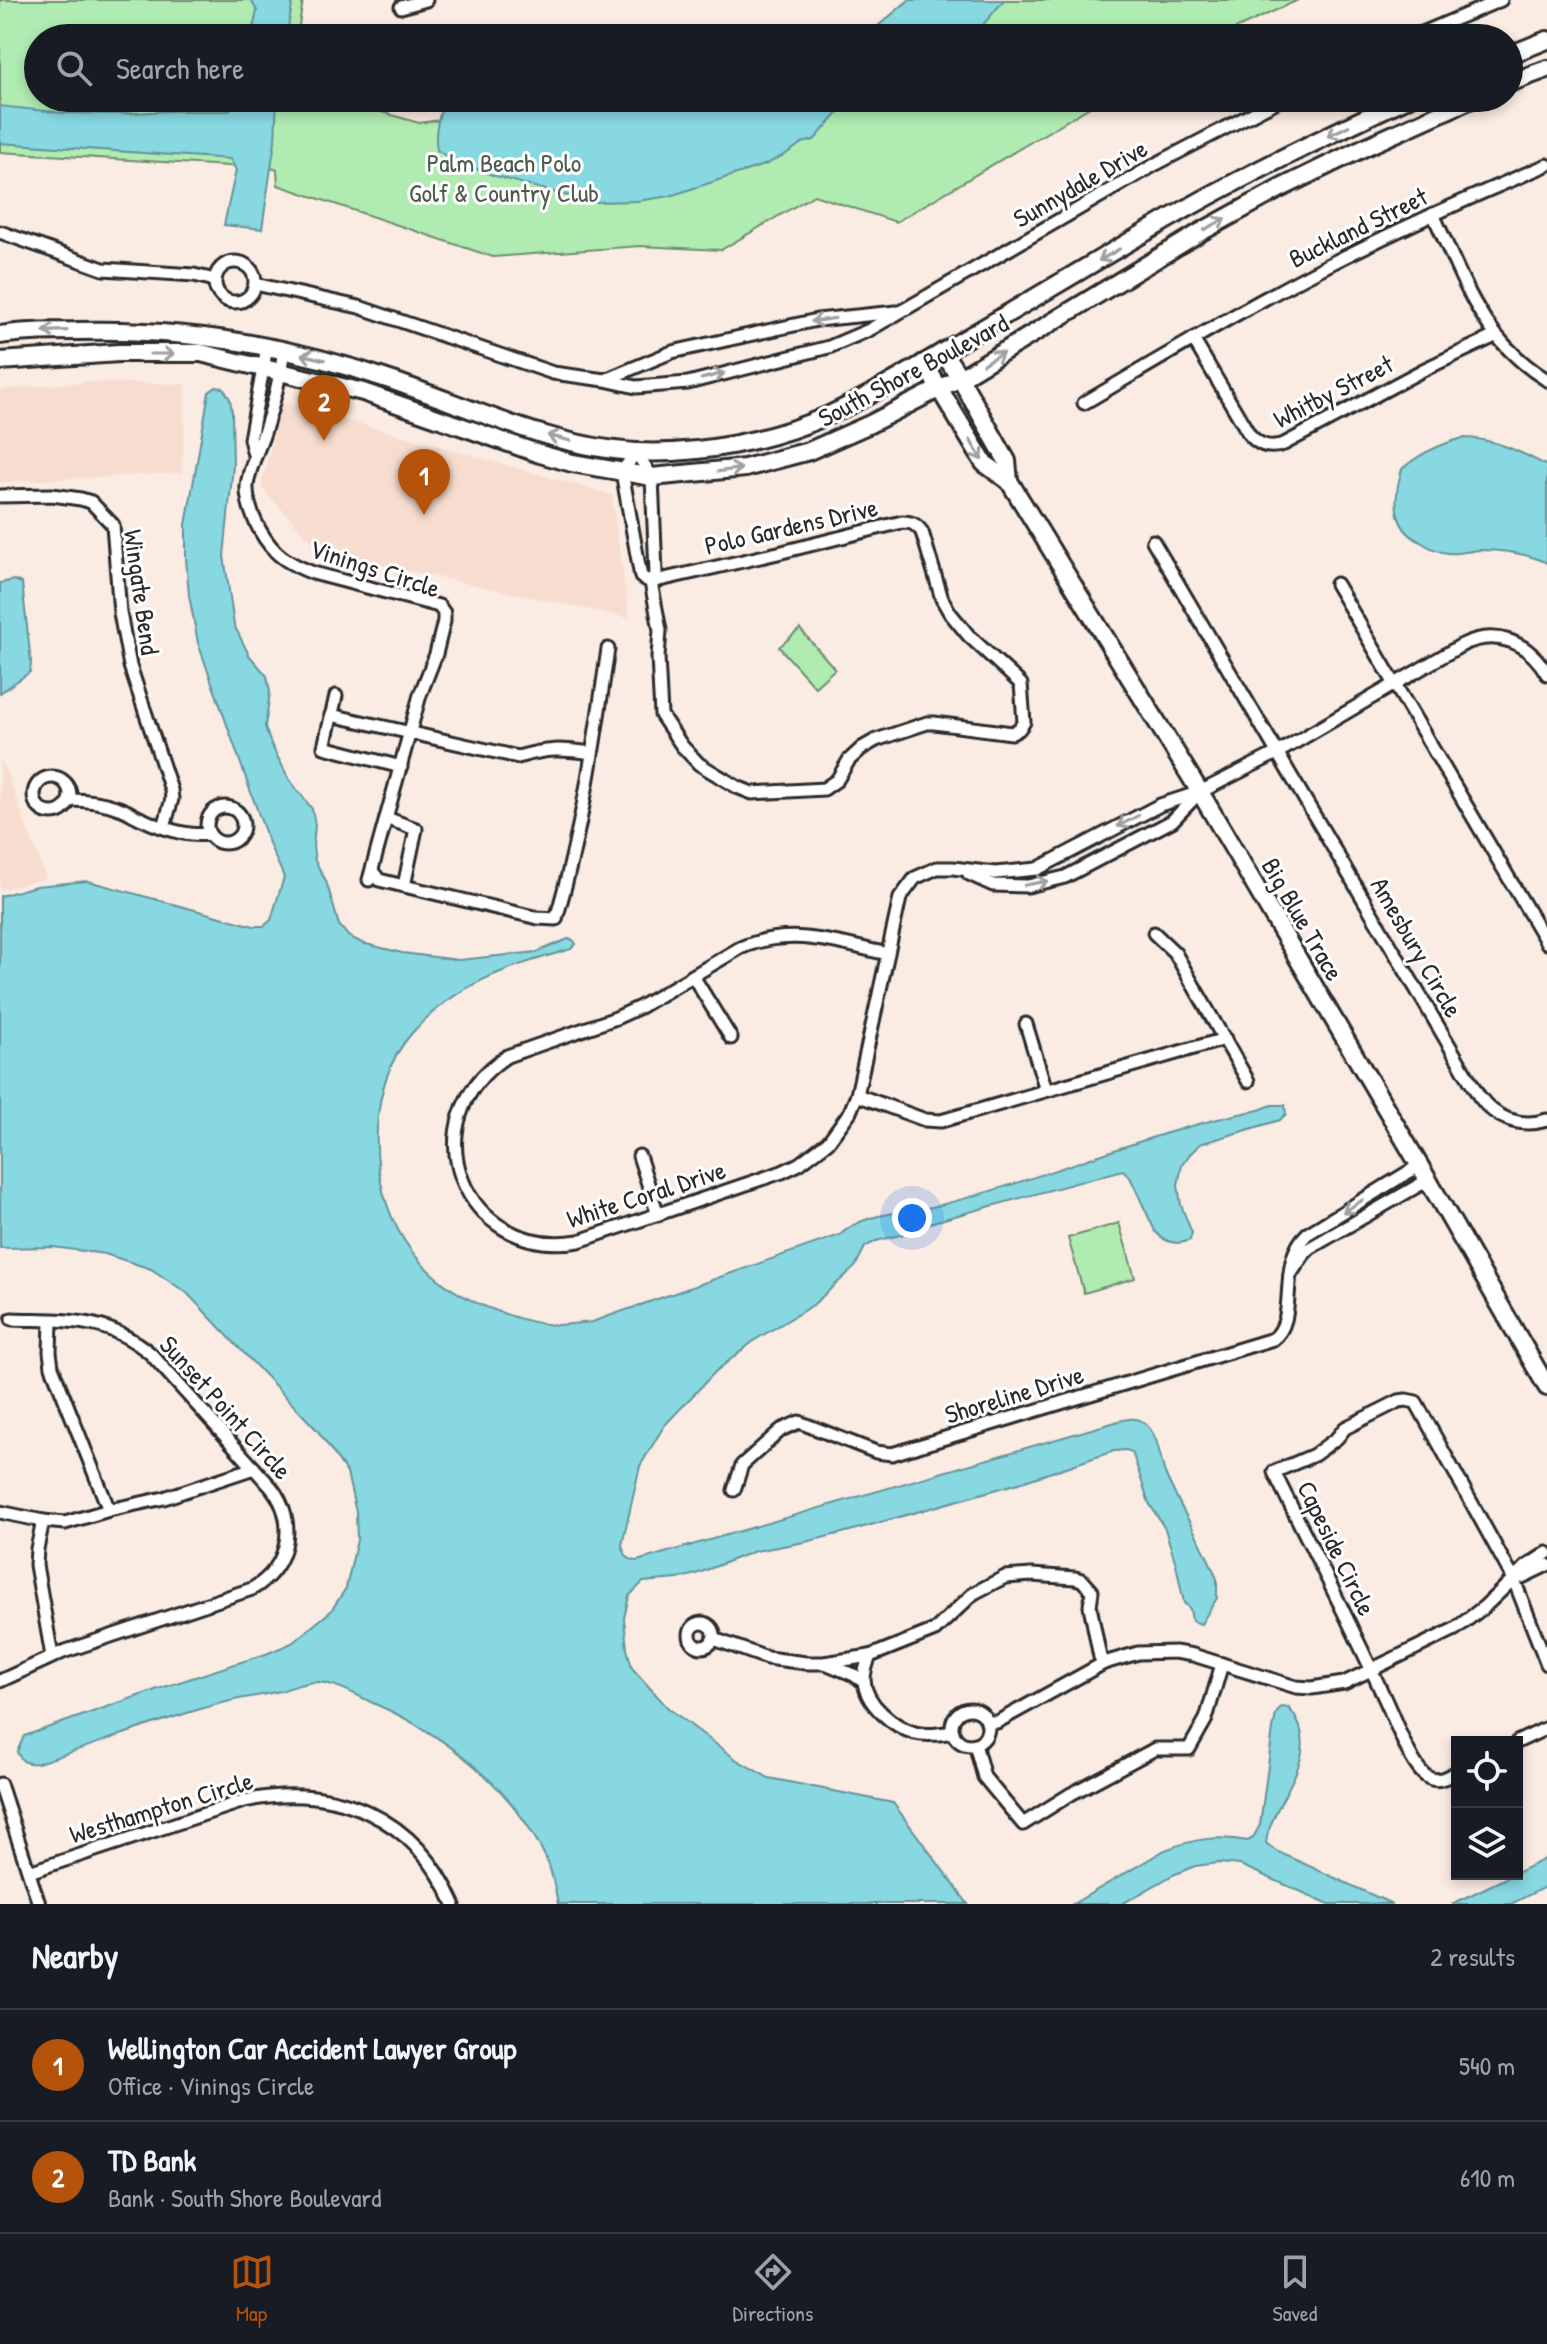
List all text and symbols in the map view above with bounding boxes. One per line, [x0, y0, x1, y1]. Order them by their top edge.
search box [24, 24, 1523, 112]
icon: search [52, 46, 96, 90]
text: Search here [116, 48, 244, 88]
one-way arrow [1326, 124, 1350, 139]
street label: Sunnydale Drive [1007, 131, 1153, 235]
park label: Palm Beach Polo Golf & Country Club [409, 145, 599, 210]
street label: Buckland Street [1283, 178, 1434, 276]
one-way arrow [1203, 215, 1227, 231]
one-way arrow [1098, 247, 1121, 263]
street label: South Shore Boulevard [812, 305, 1014, 435]
one-way arrow [811, 313, 836, 328]
one-way arrow [42, 324, 69, 339]
street label: Whitby Street [1267, 345, 1400, 436]
one-way arrow [148, 346, 175, 362]
one-way arrow [300, 348, 326, 363]
one-way arrow [981, 350, 1004, 366]
one-way arrow [700, 368, 726, 383]
pin: 2 [298, 375, 350, 441]
one-way arrow [547, 429, 573, 444]
one-way arrow [969, 438, 985, 461]
pin: 1 [398, 449, 450, 515]
one-way arrow [716, 462, 742, 477]
street label: Polo Gardens Drive [701, 489, 881, 563]
street label: Wingate Bend [116, 527, 168, 657]
street label: Vinings Circle [306, 531, 444, 605]
one-way arrow [1117, 814, 1140, 830]
street label: Big Blue Trace [1254, 851, 1352, 987]
street label: Amesbury Circle [1363, 871, 1471, 1023]
one-way arrow [1022, 875, 1048, 890]
street label: White Coral Drive [562, 1152, 730, 1236]
your location [892, 1198, 932, 1238]
one-way arrow [1342, 1198, 1365, 1214]
street label: Sunset Point Circle [152, 1328, 300, 1486]
street label: Shoreline Drive [940, 1356, 1088, 1432]
street label: Capeside Circle [1289, 1475, 1385, 1621]
map controls [1451, 1736, 1523, 1880]
button: locate [1451, 1736, 1523, 1808]
street label: Westhampton Circle [65, 1763, 257, 1851]
button: layers [1451, 1808, 1523, 1880]
text: Nearby [32, 1933, 118, 1979]
text: 2 results [1430, 1939, 1515, 1974]
text: Wellington Car Accident Lawyer Group [108, 2028, 516, 2068]
text: 1 [53, 2048, 63, 2083]
text: 540 m [1459, 2048, 1515, 2083]
text: Office · Vinings Circle [108, 2068, 314, 2103]
text: TD Bank [108, 2140, 196, 2180]
text: 2 [52, 2160, 64, 2195]
text: 610 m [1460, 2160, 1515, 2195]
text: Bank · South Shore Boulevard [108, 2180, 381, 2215]
tab: Map [230, 2250, 274, 2328]
tab: Directions [733, 2250, 814, 2328]
tab: Saved [1273, 2250, 1317, 2328]

